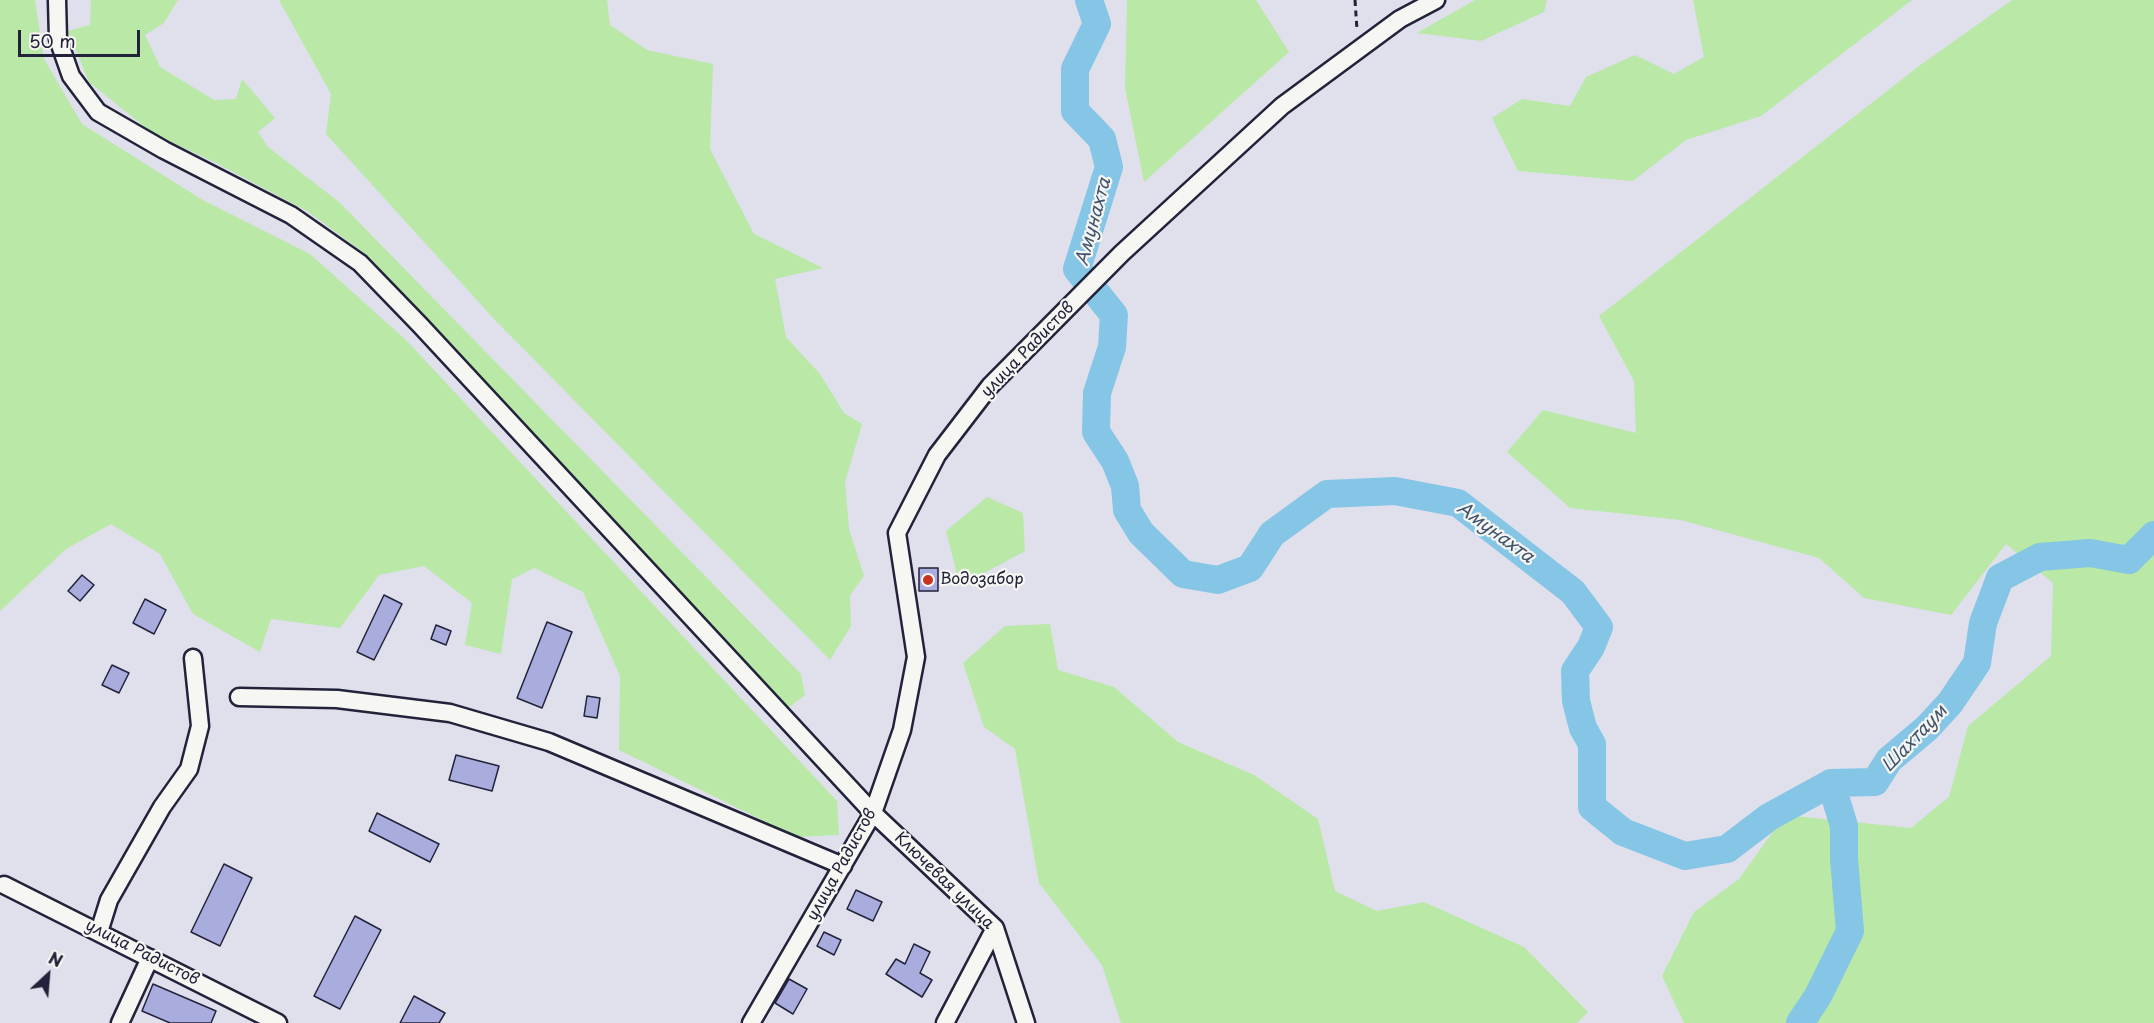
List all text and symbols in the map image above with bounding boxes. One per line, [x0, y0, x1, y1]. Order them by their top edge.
scale bar [21, 18, 142, 56]
text: 50 m [29, 27, 76, 54]
water label: Амунахта [1072, 176, 1116, 268]
street label: улица Радистов [978, 298, 1078, 402]
water label: Амунахта [1452, 498, 1538, 568]
place label: Водозабор [940, 570, 1024, 590]
marker: Водозабор [921, 573, 935, 587]
water label: Шахтаум [1878, 701, 1952, 777]
street label: улица Радистов [803, 806, 881, 924]
street label: Ключевая улица [890, 829, 998, 933]
street label: улица Радистов [82, 916, 202, 990]
north arrow [18, 945, 78, 1005]
text: N [45, 945, 67, 972]

